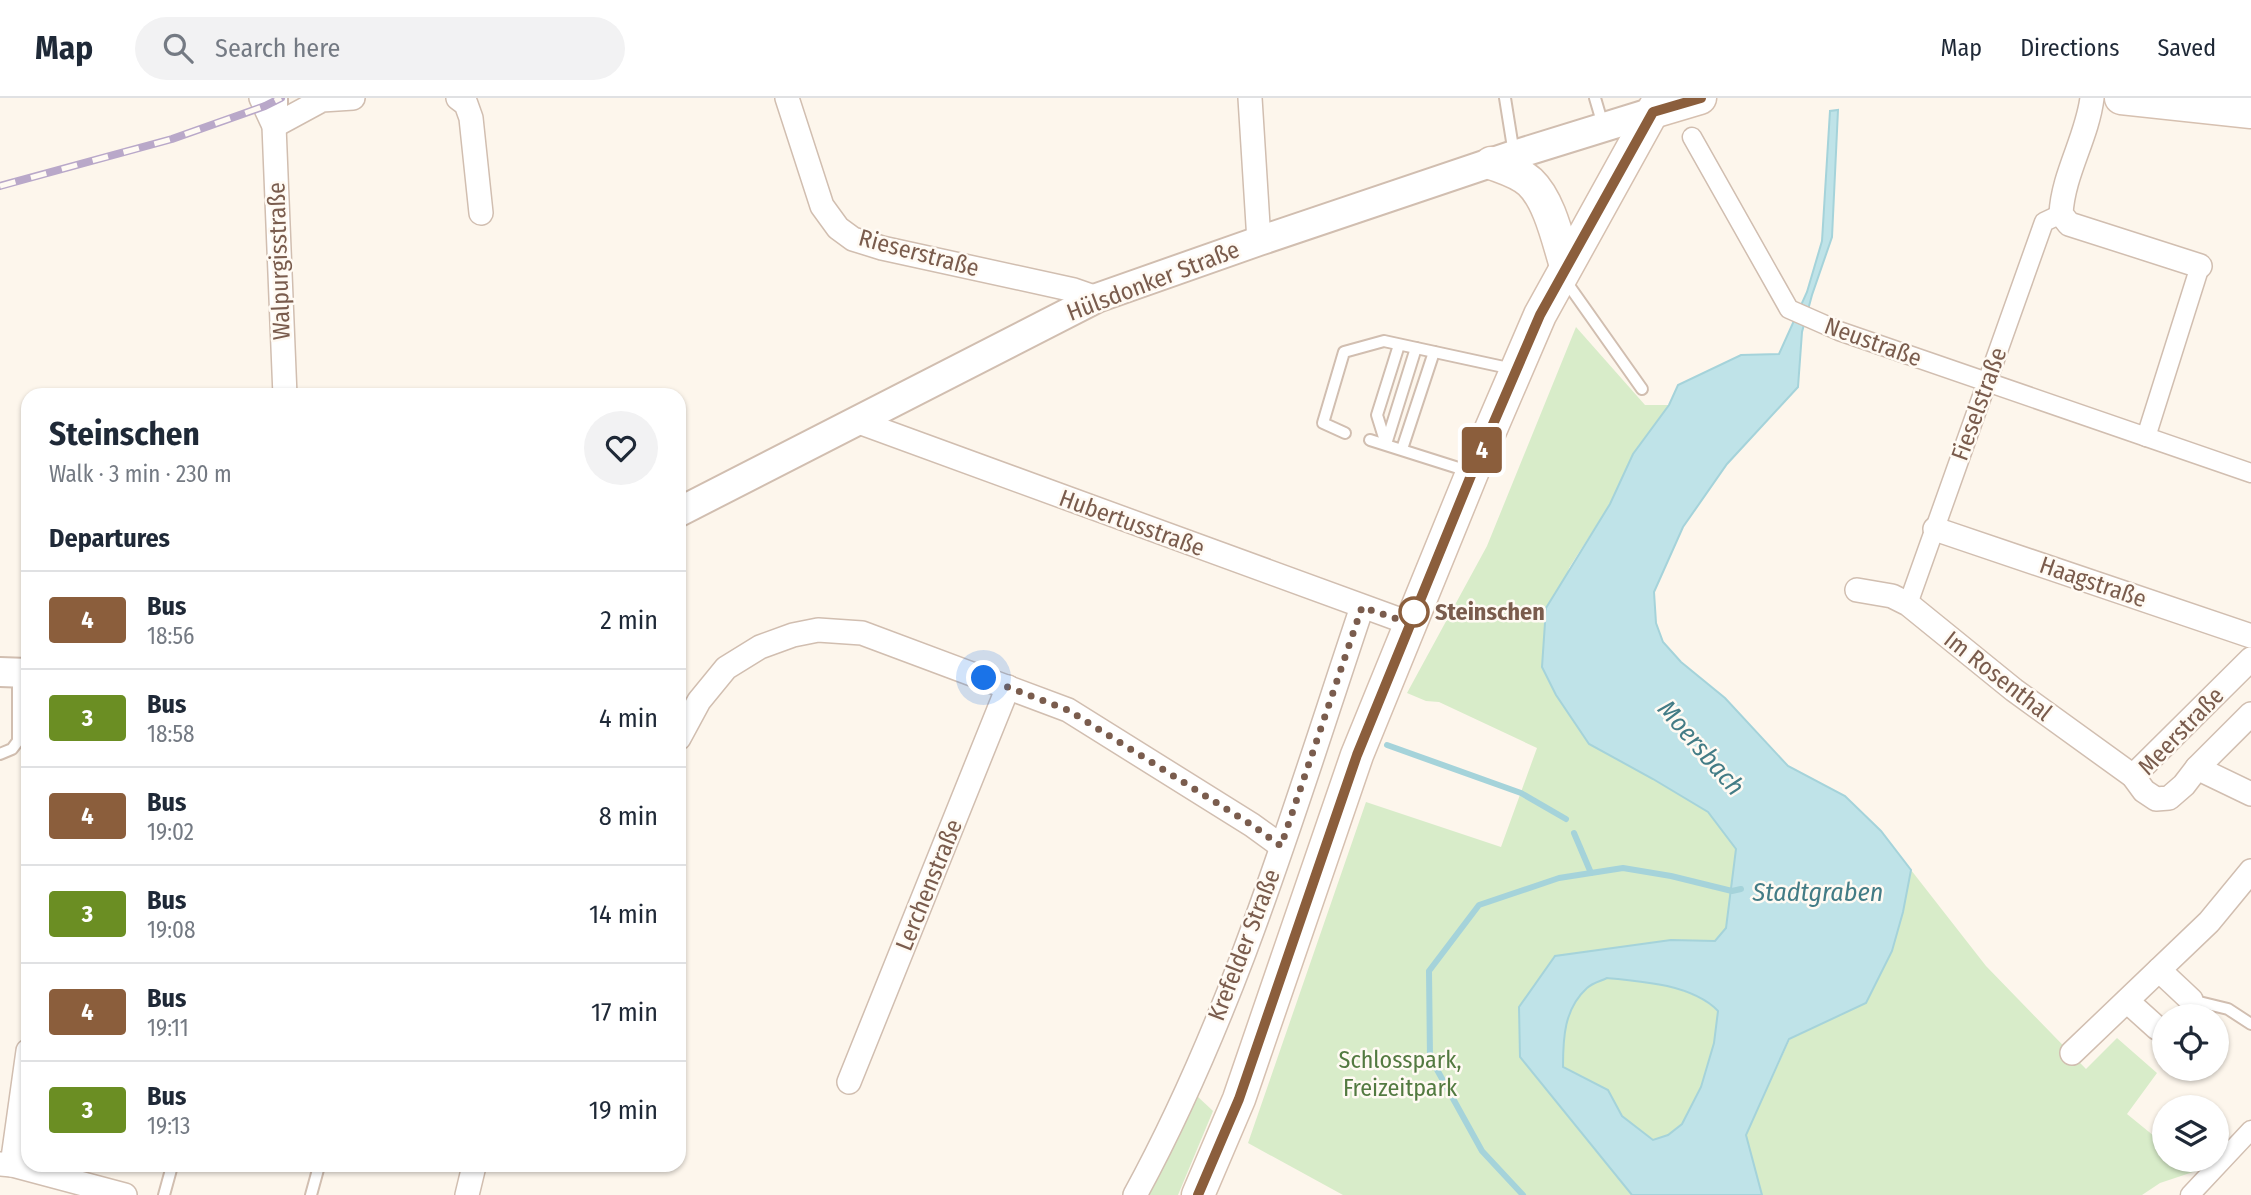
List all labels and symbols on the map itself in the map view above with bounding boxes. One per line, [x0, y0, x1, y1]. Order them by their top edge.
street label: Walpurgisstraße [262, 182, 296, 340]
street label: Rieserstraße [856, 224, 982, 282]
street label: Hülsdonker Straße [1063, 235, 1243, 327]
street label: Neustraße [1821, 312, 1925, 372]
street label: Fieselstraße [1946, 344, 2012, 464]
line badge: 4 [1459, 427, 1505, 473]
street label: Hubertusstraße [1055, 484, 1209, 562]
street label: Haagstraße [2036, 551, 2150, 613]
marker: Steinschen [1399, 597, 1429, 627]
place label: Steinschen [1435, 598, 1545, 626]
street label: Im Rosenthal [1939, 625, 2057, 727]
your location [966, 660, 1001, 695]
street label: Meerstraße [2132, 681, 2230, 781]
water label: Moersbach [1651, 694, 1751, 802]
street label: Lerchenstraße [890, 815, 968, 955]
street label: Krefelder Straße [1202, 865, 1286, 1025]
water label: Stadtgraben [1752, 877, 1883, 908]
park label: Schlosspark, Freizeitpark [1339, 1046, 1461, 1102]

